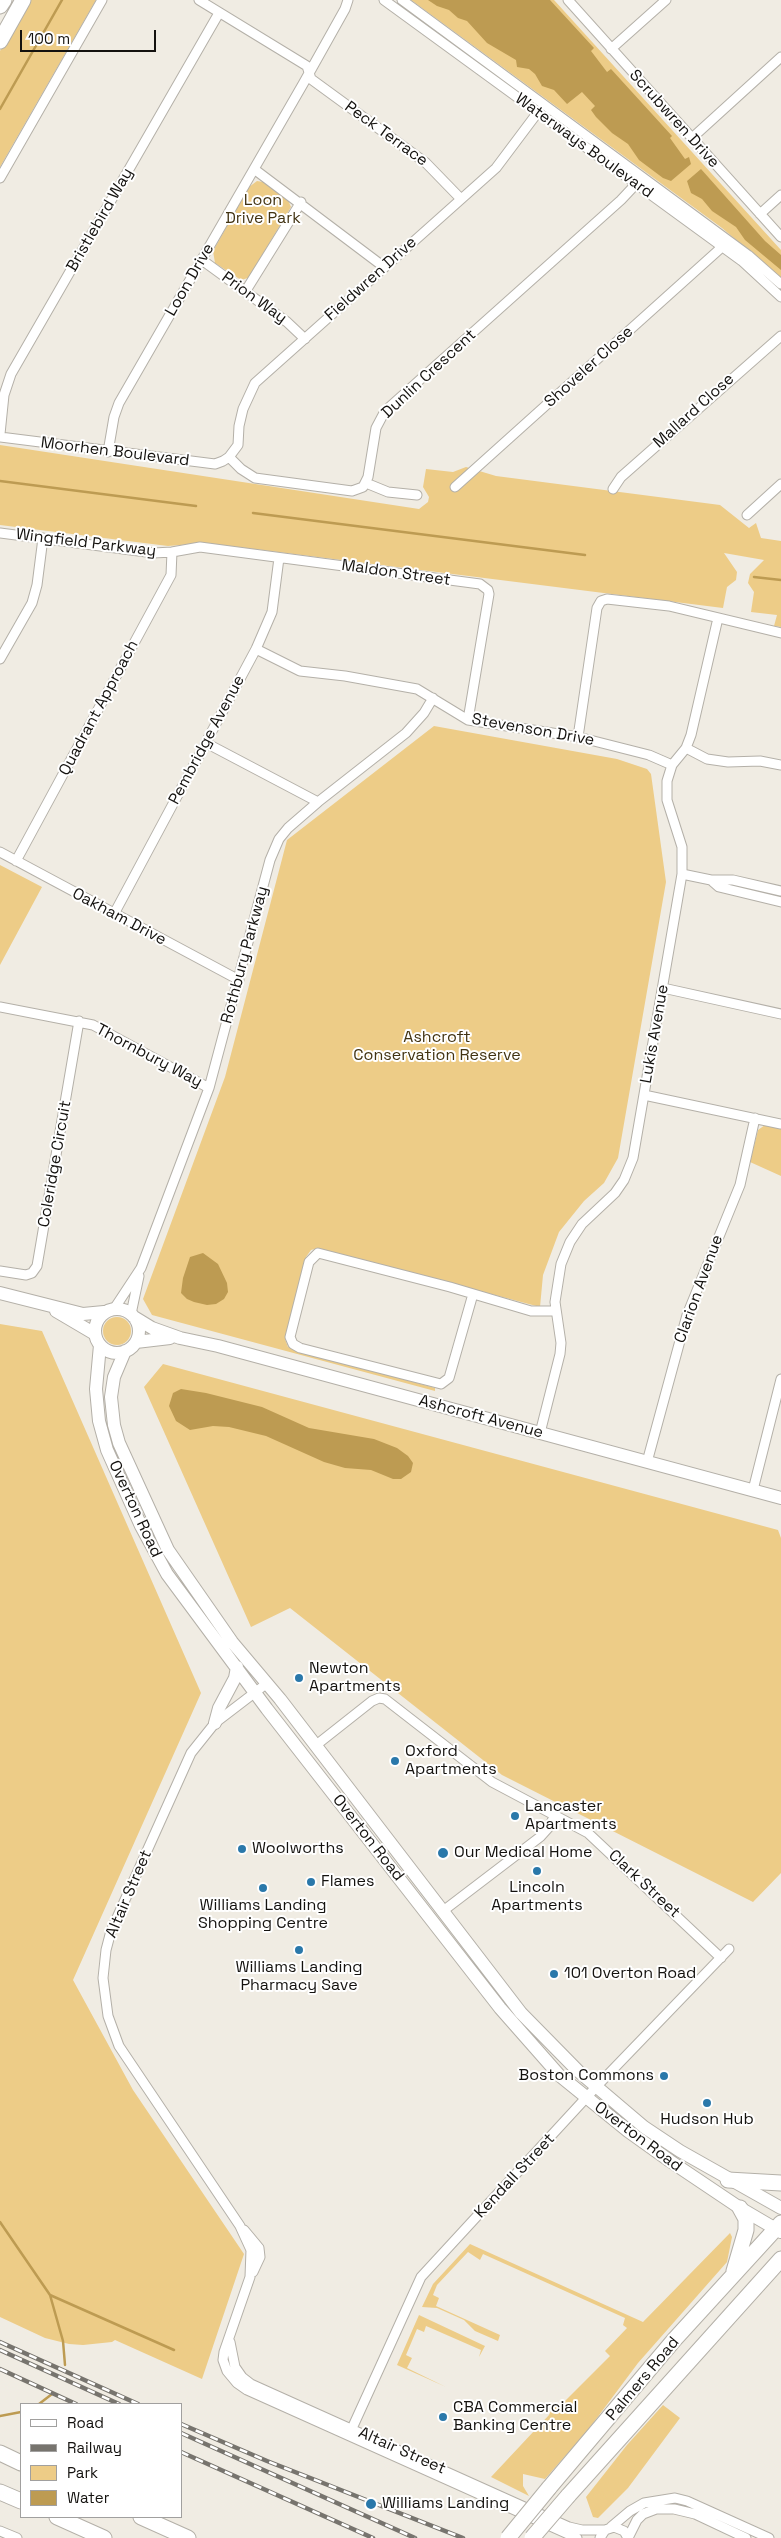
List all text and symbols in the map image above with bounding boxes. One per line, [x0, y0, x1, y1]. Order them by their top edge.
scale bar [22, 20, 159, 52]
text: 100 m [28, 29, 70, 48]
street label: Scrubwren Drive [625, 66, 723, 172]
street label: Waterways Boulevard [511, 89, 657, 203]
street label: Peck Terrace [341, 97, 431, 171]
street label: Bristlebird Way [63, 165, 137, 275]
park label: Loon Drive Park [225, 191, 301, 229]
street label: Fieldwren Drive [321, 233, 421, 325]
street label: Loon Drive [162, 240, 218, 320]
street label: Prion Way [218, 268, 290, 328]
street label: Shoveler Close [541, 322, 637, 412]
street label: Dunlin Crescent [378, 325, 480, 423]
street label: Mallard Close [650, 370, 738, 452]
street label: Moorhen Boulevard [39, 433, 191, 471]
street label: Wingfield Parkway [15, 525, 157, 561]
street label: Maldon Street [340, 556, 452, 590]
street label: Quadrant Approach [55, 637, 143, 779]
street label: Pembridge Avenue [165, 672, 249, 808]
street label: Stevenson Drive [470, 710, 596, 750]
street label: Oakham Drive [69, 884, 169, 950]
street label: Rothbury Parkway [217, 884, 273, 1026]
street label: Lukis Avenue [637, 983, 673, 1085]
street label: Thornbury Way [93, 1020, 205, 1092]
park label: Ashcroft Conservation Reserve [353, 1028, 521, 1066]
street label: Coleridge Circuit [34, 1099, 76, 1229]
street label: Clarion Avenue [671, 1232, 727, 1346]
street label: Ashcroft Avenue [417, 1391, 545, 1443]
street label: Overton Road [104, 1458, 166, 1560]
place label: Newton Apartments [309, 1659, 401, 1697]
marker: Newton Apartments [293, 1672, 305, 1684]
place label: Oxford Apartments [405, 1742, 497, 1780]
marker: Oxford Apartments [389, 1755, 401, 1767]
street label: Overton Road [328, 1791, 408, 1885]
place label: Lancaster Apartments [525, 1797, 617, 1835]
marker: Lancaster Apartments [509, 1810, 521, 1822]
place label: Woolworths [252, 1839, 344, 1859]
marker: Woolworths [236, 1843, 248, 1855]
place label: Our Medical Home [454, 1843, 593, 1863]
marker: Our Medical Home [436, 1846, 450, 1860]
street label: Clark Street [604, 1846, 684, 1922]
street label: Altair Street [102, 1847, 156, 1941]
marker: Lincoln Apartments [531, 1865, 543, 1877]
place label: Flames [321, 1872, 374, 1892]
marker: Flames [305, 1876, 317, 1888]
place label: Lincoln Apartments [491, 1878, 583, 1916]
marker: Williams Landing Shopping Centre [257, 1882, 269, 1894]
place label: Williams Landing Shopping Centre [198, 1896, 328, 1934]
marker: Williams Landing Pharmacy Save [293, 1944, 305, 1956]
place label: Williams Landing Pharmacy Save [235, 1958, 363, 1996]
place label: 101 Overton Road [564, 1964, 696, 1984]
marker: 101 Overton Road [548, 1968, 560, 1980]
place label: Boston Commons [519, 2066, 654, 2086]
marker: Boston Commons [658, 2070, 670, 2082]
marker: Hudson Hub [701, 2097, 713, 2109]
street label: Overton Road [590, 2098, 686, 2176]
place label: Hudson Hub [660, 2110, 754, 2130]
street label: Kendall Street [471, 2130, 559, 2222]
street label: Palmers Road [602, 2333, 684, 2425]
place label: CBA Commercial Banking Centre [453, 2398, 577, 2436]
legend [20, 2403, 182, 2518]
marker: CBA Commercial Banking Centre [437, 2411, 449, 2423]
text: Road [67, 2413, 104, 2432]
street label: Altair Street [355, 2423, 449, 2479]
text: Railway [67, 2438, 122, 2457]
text: Park [67, 2463, 98, 2482]
text: Water [67, 2488, 109, 2507]
place label: Williams Landing [382, 2494, 509, 2514]
marker: Williams Landing [364, 2497, 378, 2511]

